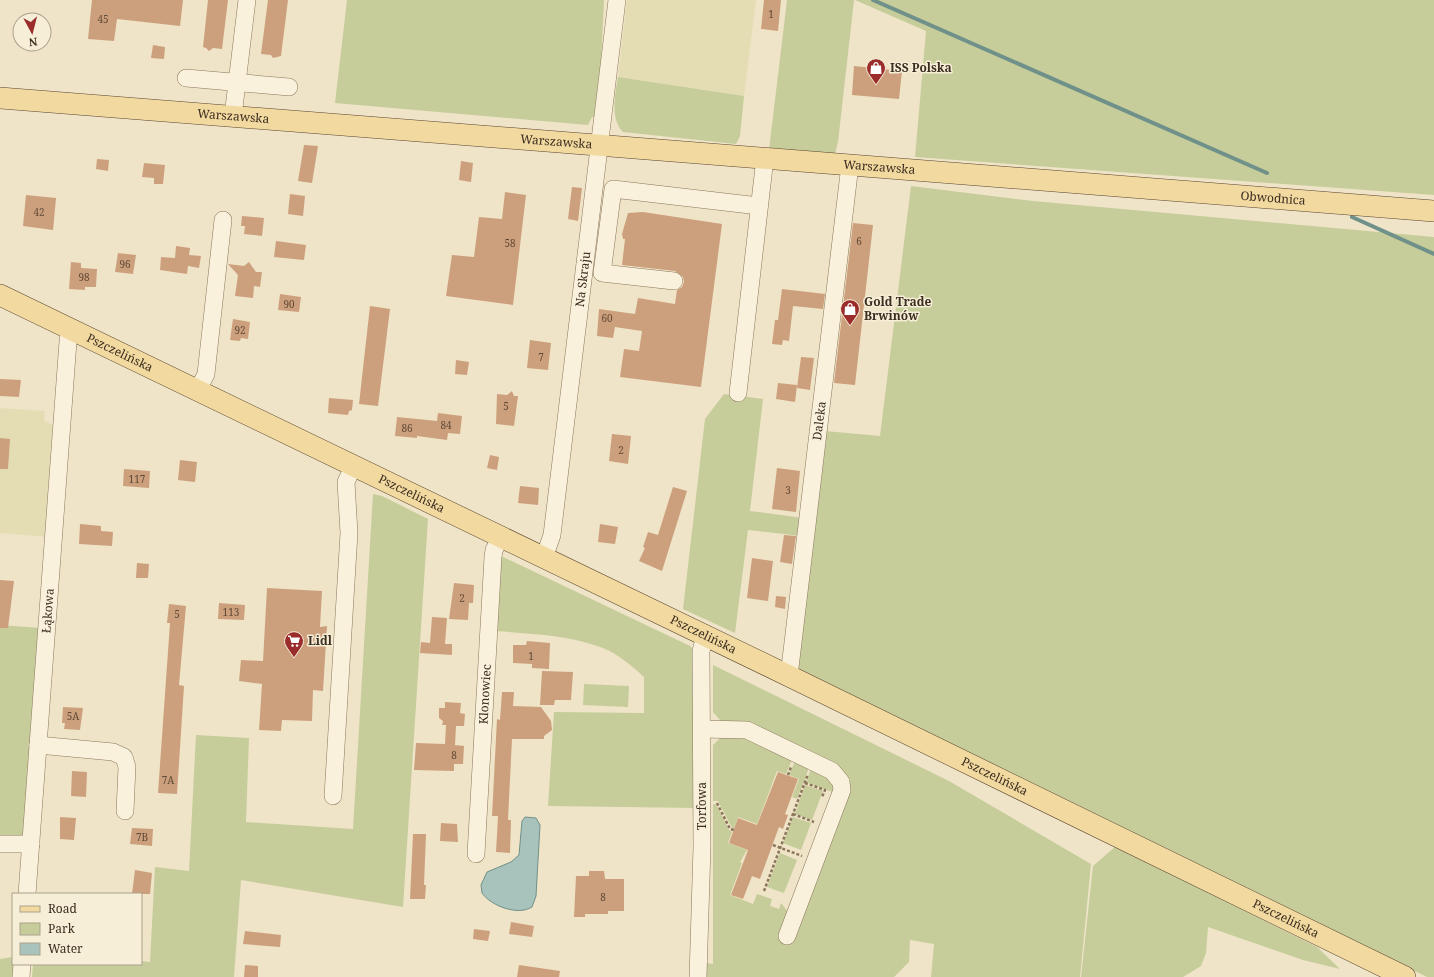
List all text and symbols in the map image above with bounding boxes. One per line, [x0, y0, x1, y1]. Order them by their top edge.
house number: 1 [768, 7, 774, 21]
north arrow [12, 12, 52, 52]
house number: 45 [97, 12, 109, 26]
text: N [28, 34, 38, 50]
shop icon: ISS Polska [865, 57, 887, 85]
place label: ISS Polska [890, 59, 952, 76]
street label: Warszawska [197, 105, 270, 127]
street label: Warszawska [520, 130, 593, 153]
street label: Warszawska [843, 155, 916, 178]
street label: Obwodnica [1240, 187, 1307, 209]
house number: 42 [33, 205, 45, 219]
house number: 6 [856, 234, 862, 248]
house number: 58 [504, 236, 516, 250]
street label: Na Skraju [571, 250, 594, 308]
house number: 96 [119, 257, 131, 271]
house number: 98 [78, 270, 90, 284]
place label: Gold Trade Brwinów [864, 293, 932, 324]
house number: 90 [283, 297, 295, 311]
shop icon: Gold Trade Brwinów [839, 298, 861, 326]
house number: 60 [601, 311, 613, 325]
house number: 92 [234, 323, 246, 337]
street label: Pszczelińska [84, 329, 156, 376]
house number: 7 [538, 350, 544, 364]
house number: 5 [503, 399, 509, 413]
street label: Daleka [808, 400, 830, 441]
house number: 84 [440, 418, 452, 432]
house number: 86 [401, 421, 413, 435]
house number: 2 [618, 443, 624, 457]
street label: Pszczelińska [376, 470, 448, 517]
house number: 117 [129, 472, 146, 486]
house number: 3 [785, 483, 791, 497]
street label: Łąkowa [37, 587, 58, 634]
house number: 2 [459, 591, 465, 605]
house number: 113 [223, 605, 240, 619]
house number: 5 [174, 607, 180, 621]
street label: Pszczelińska [667, 611, 740, 658]
supermarket icon: Lidl [283, 630, 305, 658]
place label: Lidl [308, 632, 333, 649]
house number: 1 [528, 649, 534, 663]
street label: Klonowiec [474, 664, 495, 725]
house number: 5A [67, 709, 80, 723]
house number: 8 [451, 748, 457, 762]
street label: Pszczelińska [959, 753, 1031, 800]
house number: 7A [162, 773, 175, 787]
street label: Torfowa [693, 782, 710, 830]
house number: 7B [136, 830, 148, 844]
house number: 8 [600, 890, 606, 904]
legend [12, 893, 142, 965]
street label: Pszczelińska [1250, 895, 1322, 942]
text: Road [48, 900, 78, 917]
text: Park [48, 920, 76, 937]
text: Water [48, 940, 83, 957]

